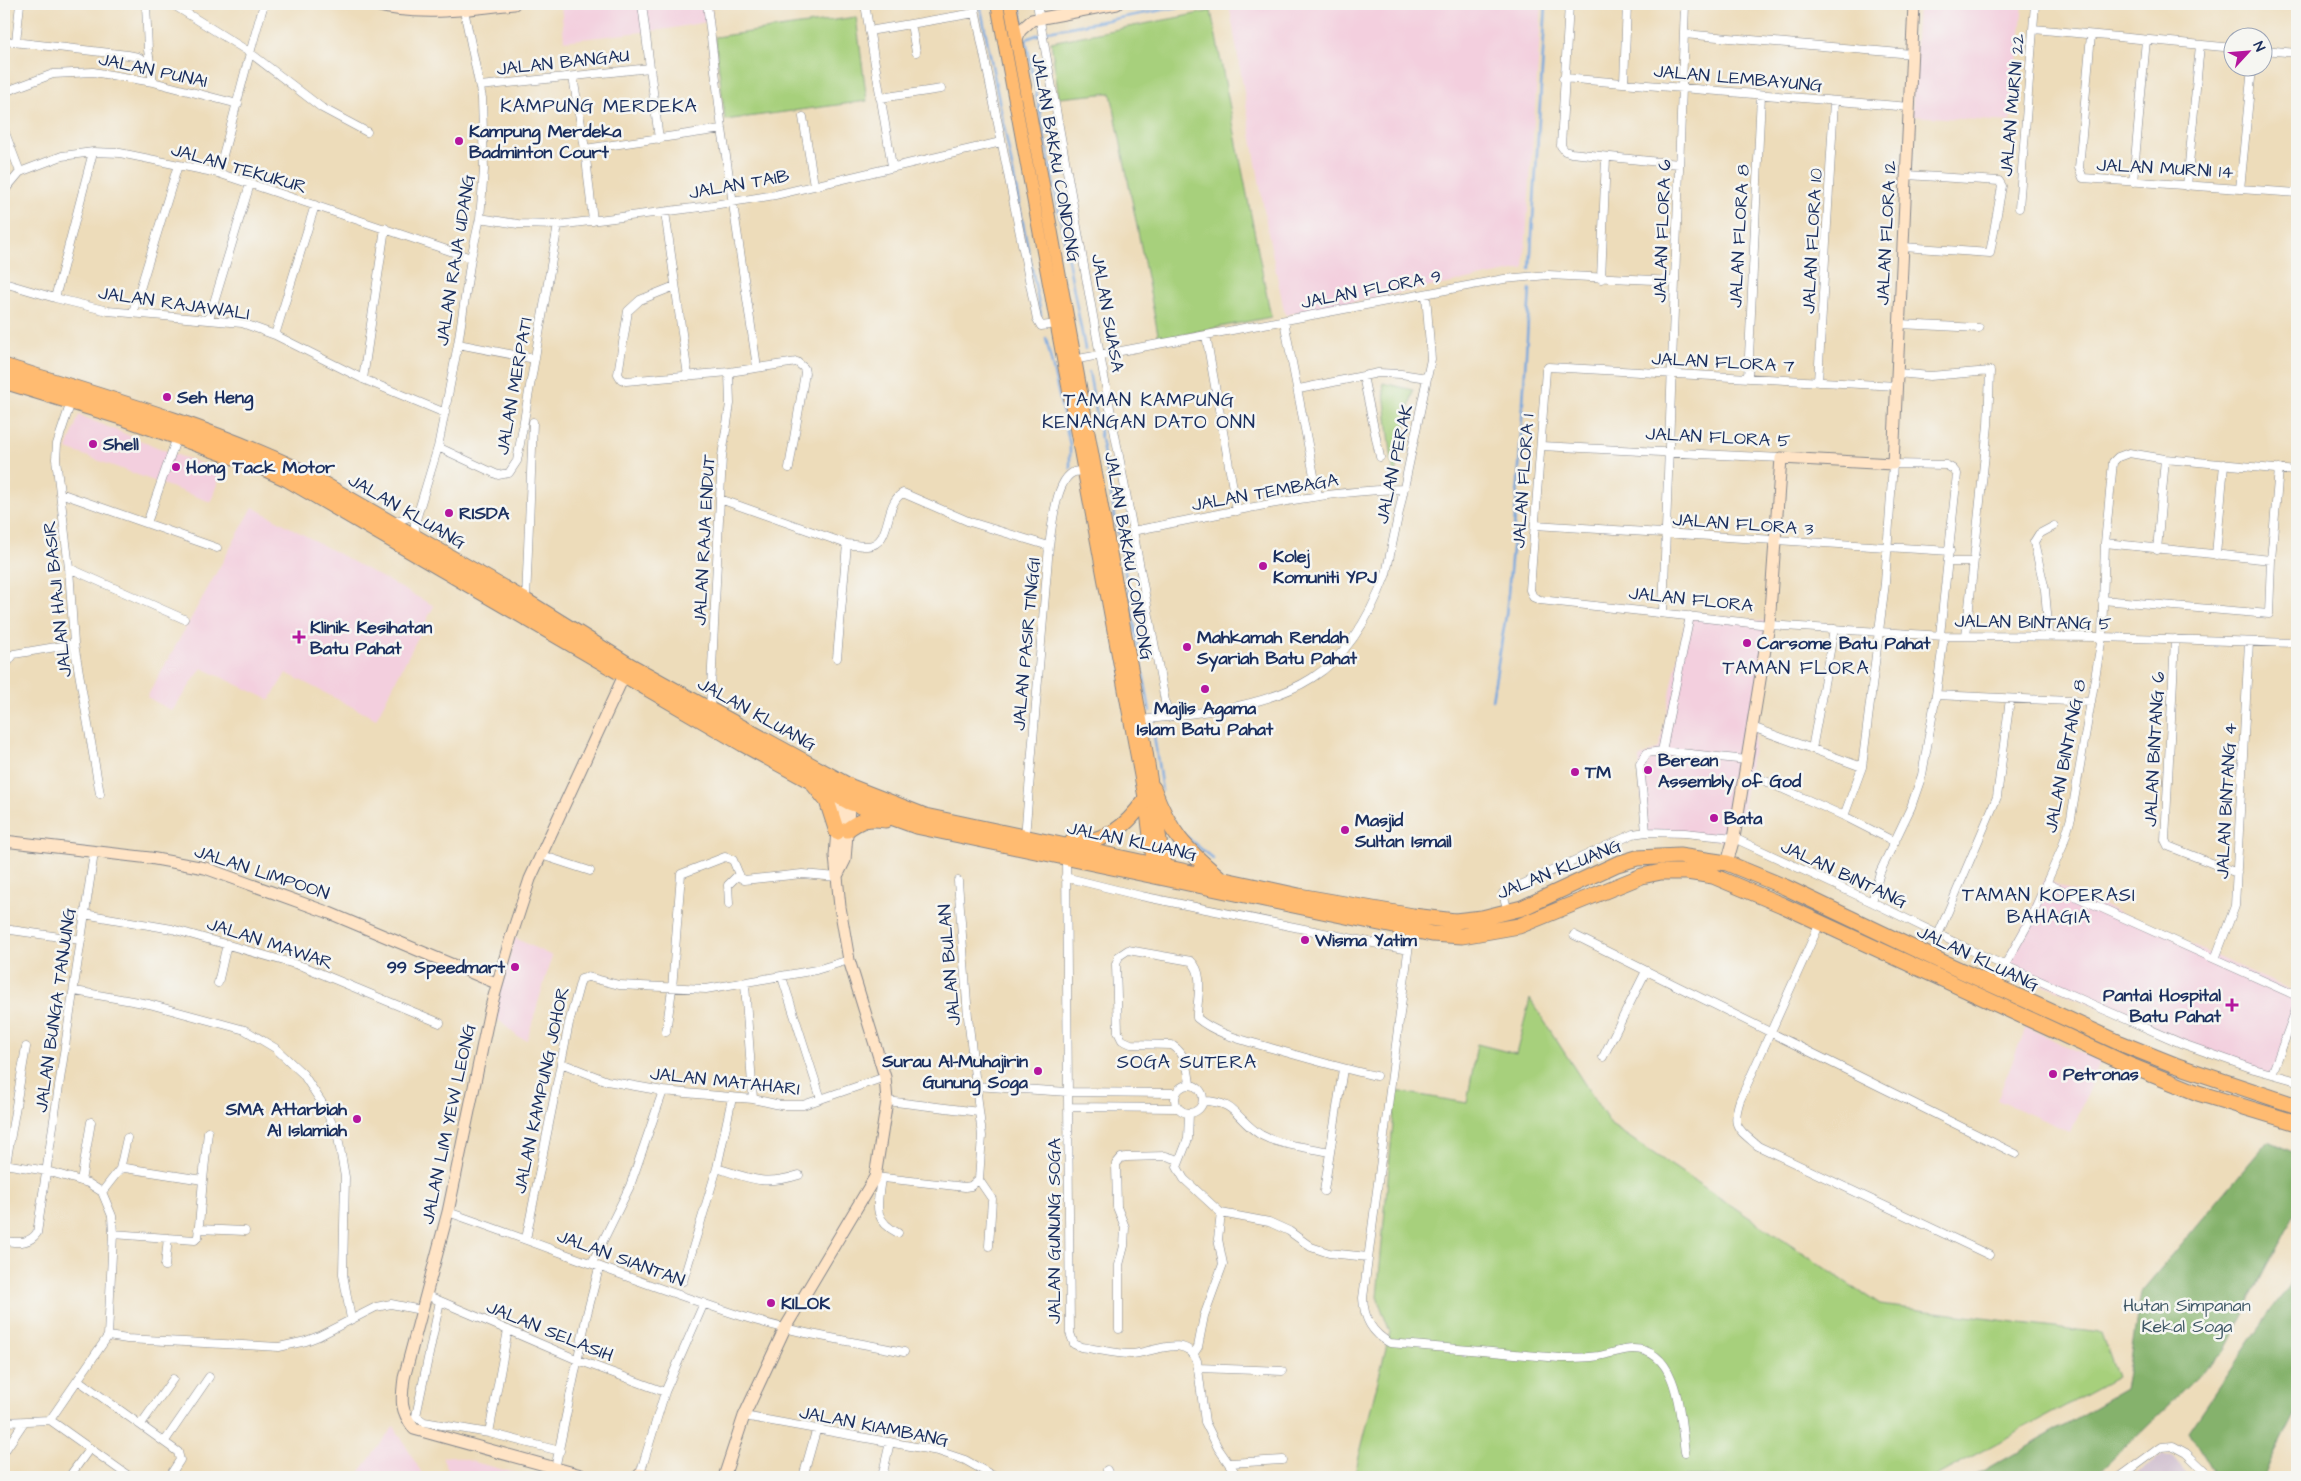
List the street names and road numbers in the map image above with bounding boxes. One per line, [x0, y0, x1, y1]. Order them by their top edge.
street label: JALAN MURNI 22 [1994, 32, 2031, 177]
street label: JALAN BANGAU [495, 43, 631, 82]
street label: JALAN PUNAI [96, 47, 210, 94]
street label: JALAN BAKAU CONDONG [1025, 52, 1086, 265]
street label: JALAN LEMBAYUNG [1653, 59, 1824, 98]
street label: JALAN TEKUKUR [168, 137, 310, 200]
street label: JALAN MURNI 14 [2096, 152, 2234, 185]
street label: JALAN FLORA 6 [1648, 159, 1677, 303]
street label: JALAN FLORA 12 [1870, 159, 1903, 306]
street label: JALAN TAIB [687, 163, 792, 206]
street label: JALAN FLORA 8 [1723, 163, 1756, 308]
street label: JALAN FLORA 10 [1796, 168, 1829, 314]
street label: JALAN RAJA UDANG [430, 172, 481, 348]
street label: JALAN SUASA [1085, 252, 1130, 375]
street label: JALAN FLORA 9 [1299, 264, 1443, 315]
street label: JALAN RAJAWALI [97, 280, 251, 326]
street label: JALAN MERPATI [490, 316, 539, 457]
street label: JALAN FLORA 7 [1651, 346, 1795, 379]
street label: JALAN PERAK [1370, 402, 1419, 526]
street label: JALAN FLORA 1 [1506, 413, 1541, 549]
street label: JALAN FLORA 5 [1645, 421, 1791, 454]
street label: JALAN BAKAU CONDONG [1098, 450, 1159, 663]
street label: JALAN RAJA ENDUT [688, 453, 722, 626]
street label: JALAN TEMBAGA [1190, 467, 1341, 518]
street label: JALAN KLUANG [343, 468, 471, 556]
street label: JALAN FLORA 3 [1672, 507, 1814, 542]
street label: JALAN HAJI BASIR [37, 520, 78, 678]
street label: JALAN PASIR TINGGI [1006, 556, 1047, 732]
street label: JALAN FLORA [1628, 581, 1755, 619]
street label: JALAN BINTANG 5 [1954, 609, 2112, 636]
street label: JALAN KLUANG [693, 671, 821, 758]
street label: JALAN BINTANG 6 [2138, 671, 2171, 827]
street label: JALAN BINTANG 8 [2038, 677, 2093, 835]
street label: JALAN BINTANG 4 [2210, 722, 2243, 880]
street label: JALAN KLUANG [1065, 816, 1200, 868]
street label: JALAN KLUANG [1493, 833, 1626, 906]
street label: JALAN BINTANG [1776, 834, 1912, 915]
street label: JALAN LIMPOON [191, 839, 333, 906]
street label: JALAN BULAN [932, 903, 967, 1027]
street label: JALAN BUNGA TANJUNG [29, 906, 82, 1114]
street label: JALAN MAWAR [204, 911, 336, 976]
street label: JALAN KLUANG [1913, 919, 2044, 998]
street label: JALAN KAMPUNG JOHOR [507, 984, 576, 1196]
street label: JALAN LIM YEW LEONG [415, 1021, 482, 1227]
street label: JALAN MATAHARI [649, 1061, 801, 1102]
street label: JALAN GUNUNG SOGA [1042, 1137, 1067, 1324]
street label: JALAN SIANTAN [553, 1224, 688, 1293]
street label: JALAN SELASIH [483, 1295, 617, 1368]
street label: JALAN KIAMBANG [797, 1400, 951, 1453]

